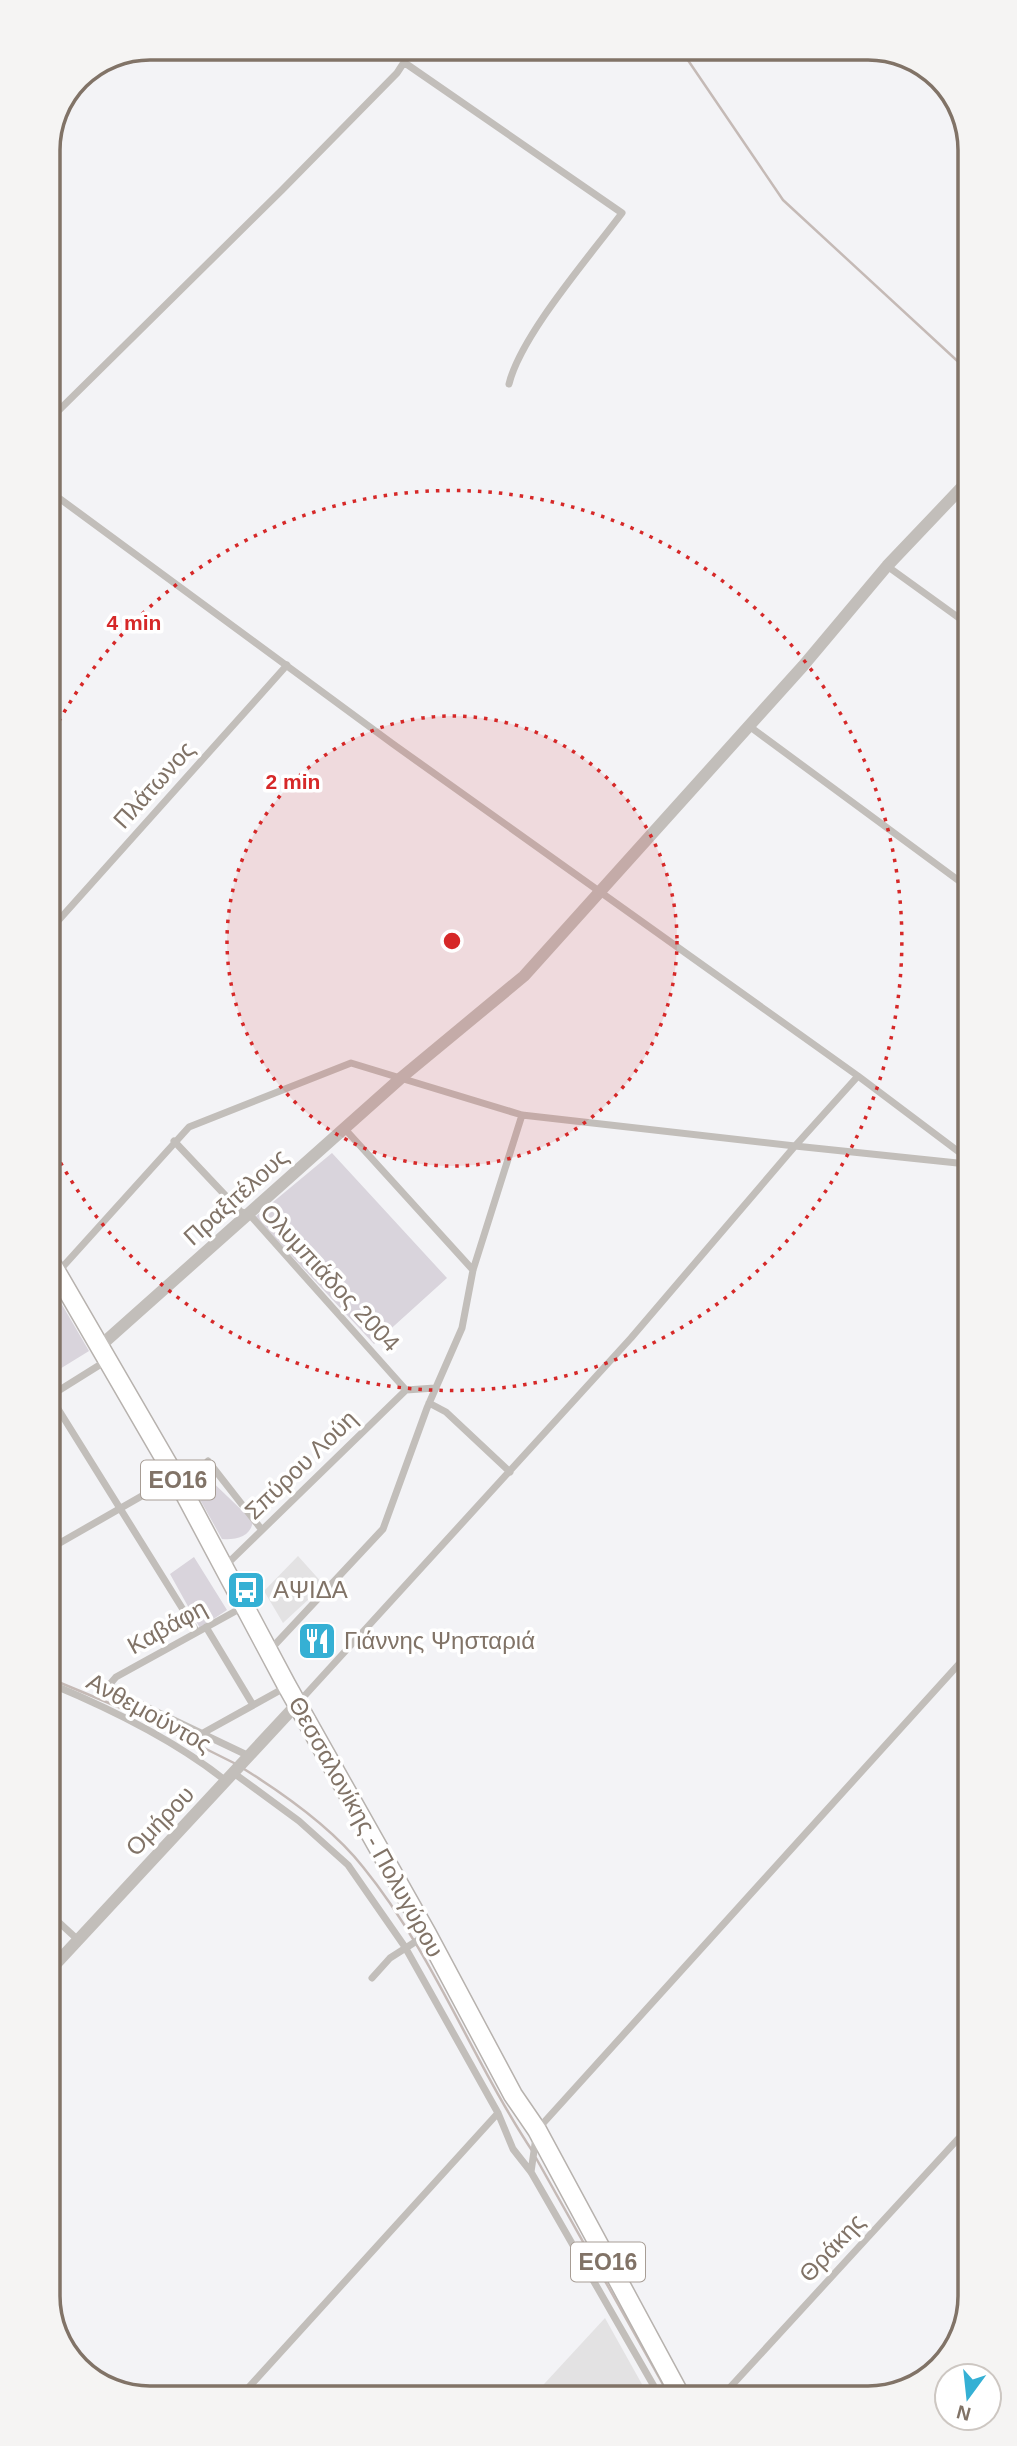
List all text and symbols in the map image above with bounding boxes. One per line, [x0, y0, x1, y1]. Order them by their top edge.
text: 4 min [107, 611, 161, 634]
street label: Πλάτωνος [108, 736, 200, 834]
text: 2 min [266, 770, 320, 793]
centre of rings [440, 929, 464, 953]
street label: Πραξιτέλους [178, 1143, 293, 1250]
street label: Ολυμπιάδος 2004 [255, 1199, 405, 1357]
street label: Σπύρου Λούη [239, 1405, 362, 1525]
road number: ΕΟ16 [141, 1460, 215, 1499]
bus stop icon: ΑΨΙΔΑ [225, 1569, 267, 1611]
place label: ΑΨΙΔΑ [273, 1576, 348, 1603]
street label: Καβάφη [123, 1594, 211, 1659]
restaurant icon: Γιάννης Ψησταριά [296, 1620, 338, 1662]
place label: Γιάννης Ψησταριά [344, 1627, 535, 1654]
street label: Ανθεμούντος [82, 1667, 216, 1758]
street label: Θεσσαλονίκης - Πολυγύρου [283, 1692, 449, 1962]
street label: Ομήρου [120, 1780, 199, 1861]
street label: Θράκης [793, 2208, 870, 2287]
road number: ΕΟ16 [571, 2242, 645, 2282]
north arrow [933, 2362, 1003, 2432]
text: N [954, 2401, 973, 2425]

